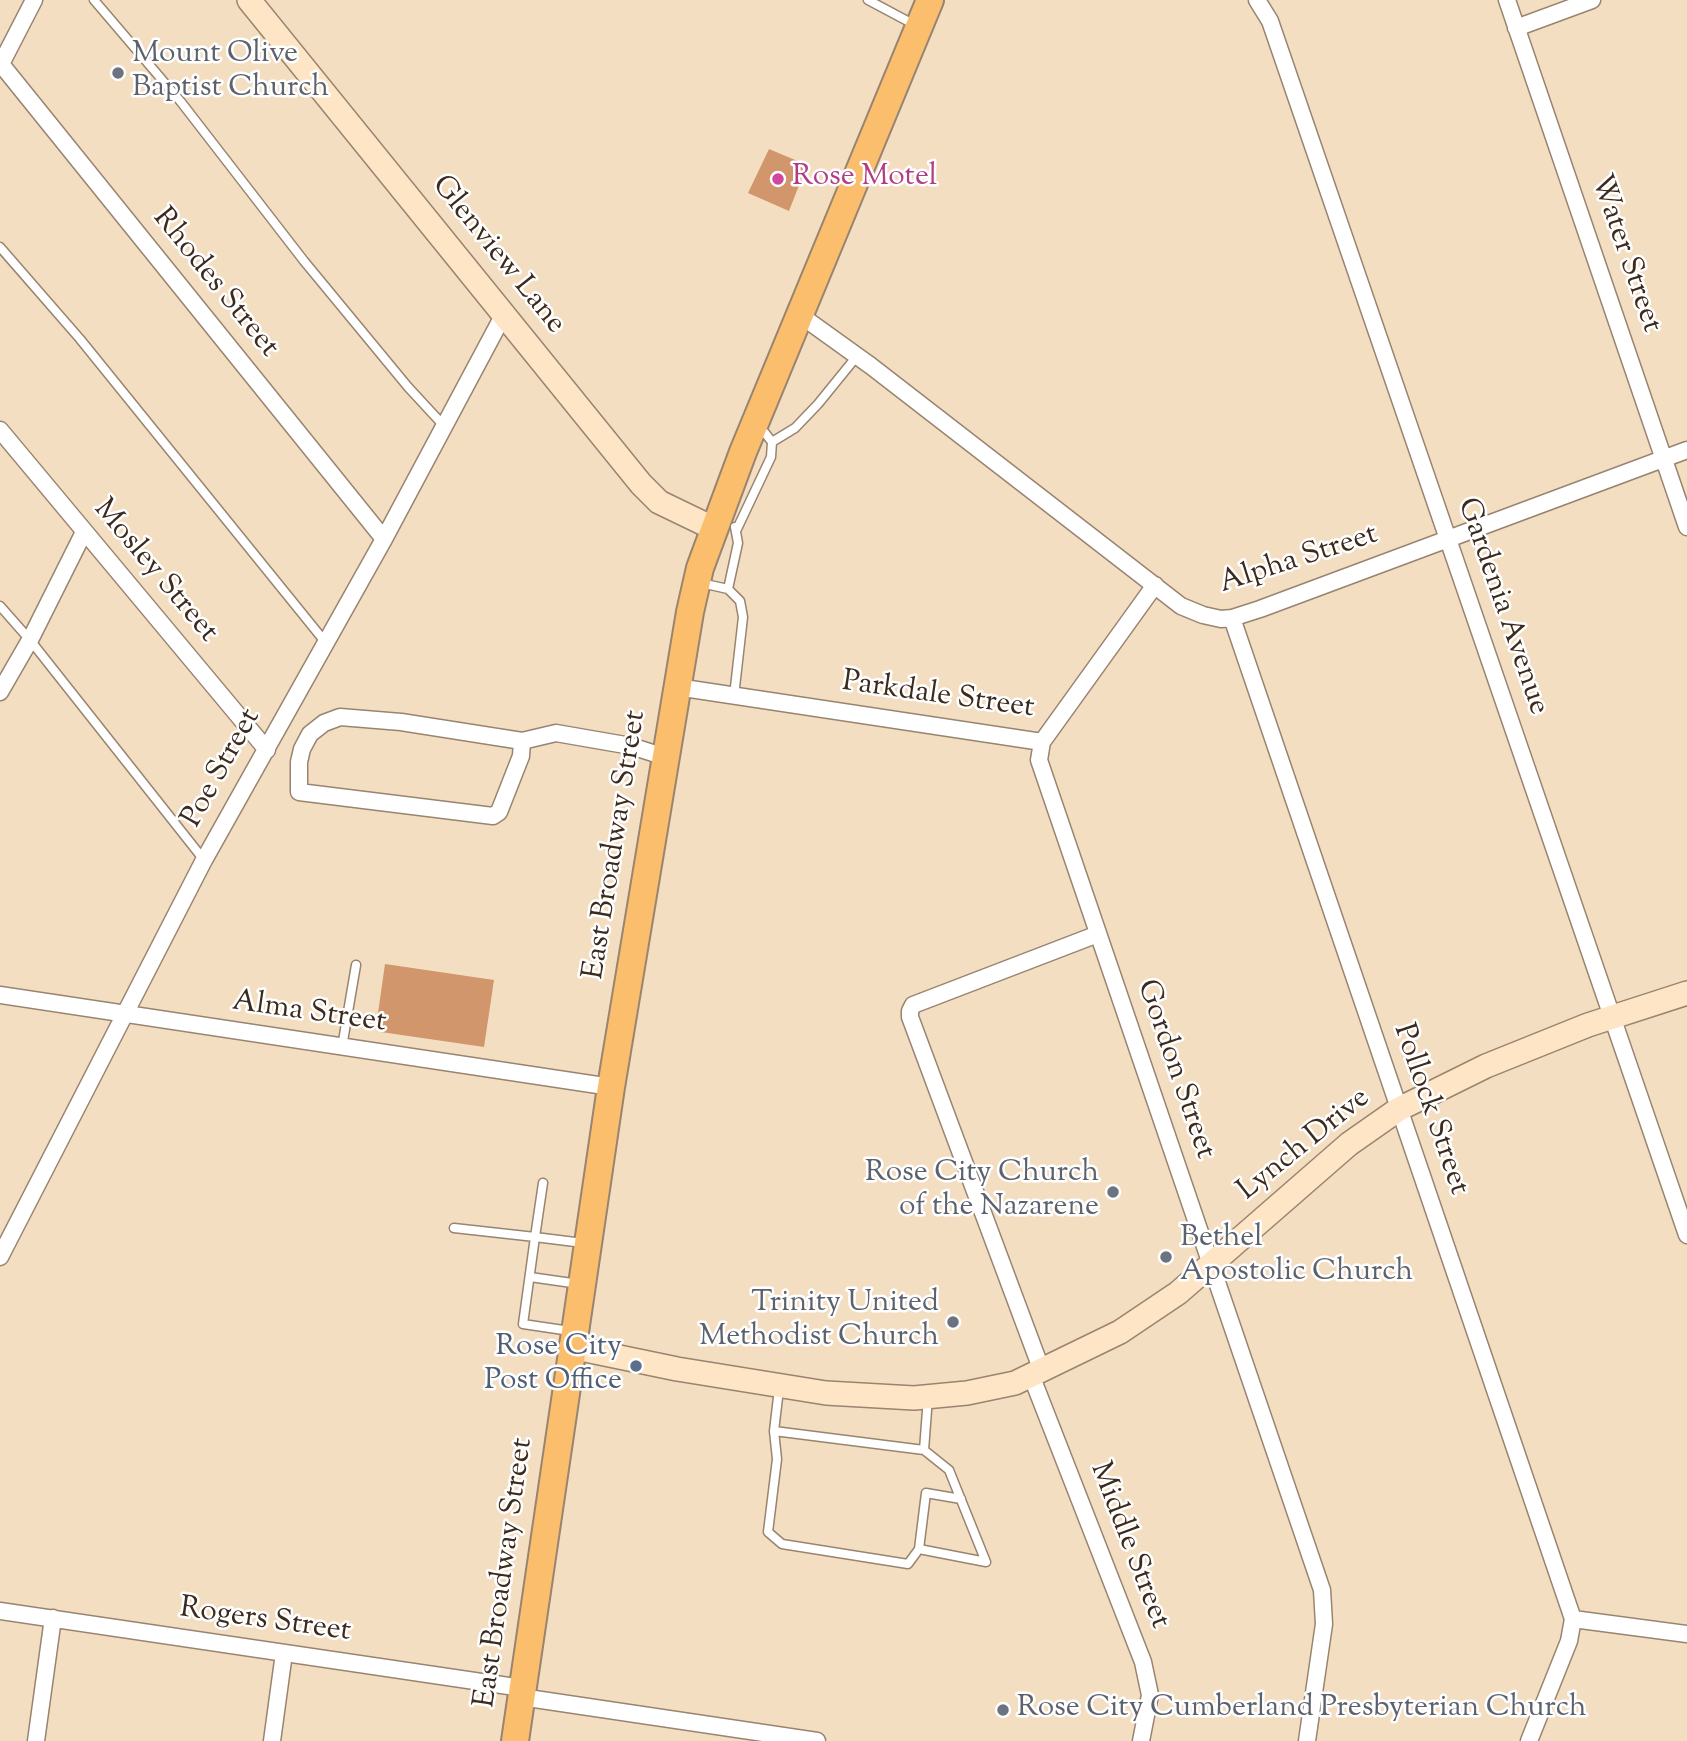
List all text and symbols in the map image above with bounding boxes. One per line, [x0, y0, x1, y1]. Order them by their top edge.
place label: Mount Olive Baptist Church [132, 38, 329, 108]
marker: Mount Olive Baptist Church [110, 65, 126, 81]
place label: Rose Motel [792, 161, 937, 197]
street label: Glenview Lane [422, 170, 572, 342]
street label: Water Street [1580, 170, 1668, 338]
marker: Rose Motel [770, 171, 786, 187]
street label: Rhodes Street [143, 202, 285, 366]
street label: Mosley Street [84, 493, 224, 651]
street label: Gardenia Avenue [1447, 494, 1555, 720]
street label: Alpha Street [1215, 519, 1383, 603]
street label: Parkdale Street [840, 666, 1036, 728]
street label: Poe Street [176, 703, 270, 835]
street label: East Broadway Street [578, 708, 656, 982]
street label: Gordon Street [1127, 976, 1221, 1164]
street label: Alma Street [230, 985, 388, 1043]
street label: Pollock Street [1383, 1020, 1475, 1200]
street label: Lynch Drive [1232, 1082, 1378, 1210]
place label: Rose City Church of the Nazarene [865, 1157, 1099, 1228]
marker: Rose City Church of the Nazarene [1105, 1184, 1121, 1200]
place label: Bethel Apostolic Church [1180, 1222, 1413, 1292]
marker: Bethel Apostolic Church [1158, 1249, 1174, 1265]
place label: Trinity United Methodist Church [699, 1287, 939, 1358]
marker: Trinity United Methodist Church [945, 1314, 961, 1330]
place label: Rose City Post Office [484, 1331, 622, 1402]
marker: Rose City Post Office [628, 1358, 644, 1374]
street label: East Broadway Street [469, 1436, 543, 1710]
street label: Middle Street [1080, 1458, 1176, 1634]
street label: Rogers Street [177, 1592, 353, 1652]
place label: Rose City Cumberland Presbyterian Church [1017, 1692, 1587, 1728]
marker: Rose City Cumberland Presbyterian Church [995, 1702, 1011, 1718]

